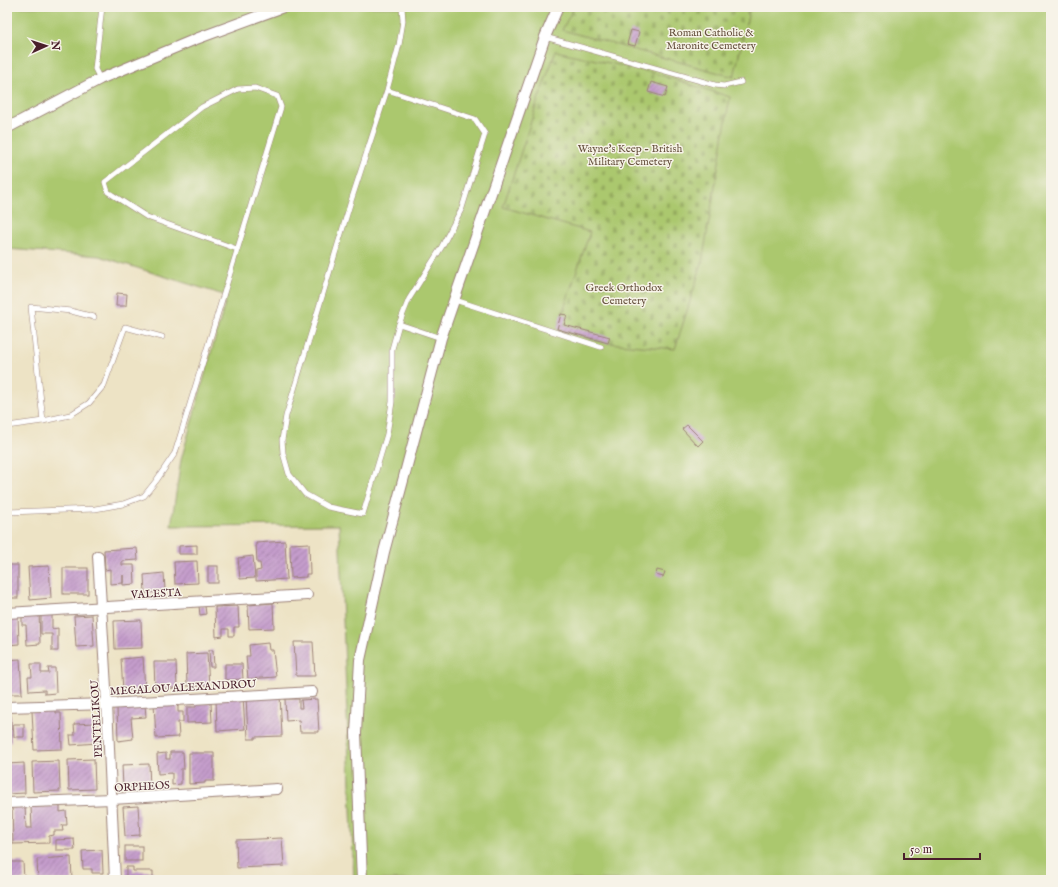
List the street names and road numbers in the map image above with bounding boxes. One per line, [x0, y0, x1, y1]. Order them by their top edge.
street label: VALESTA [130, 586, 182, 602]
street label: MEGALOU ALEXANDROU [110, 677, 257, 699]
street label: PENTELIKOU [88, 679, 106, 758]
street label: ORPHEOS [114, 779, 170, 795]

